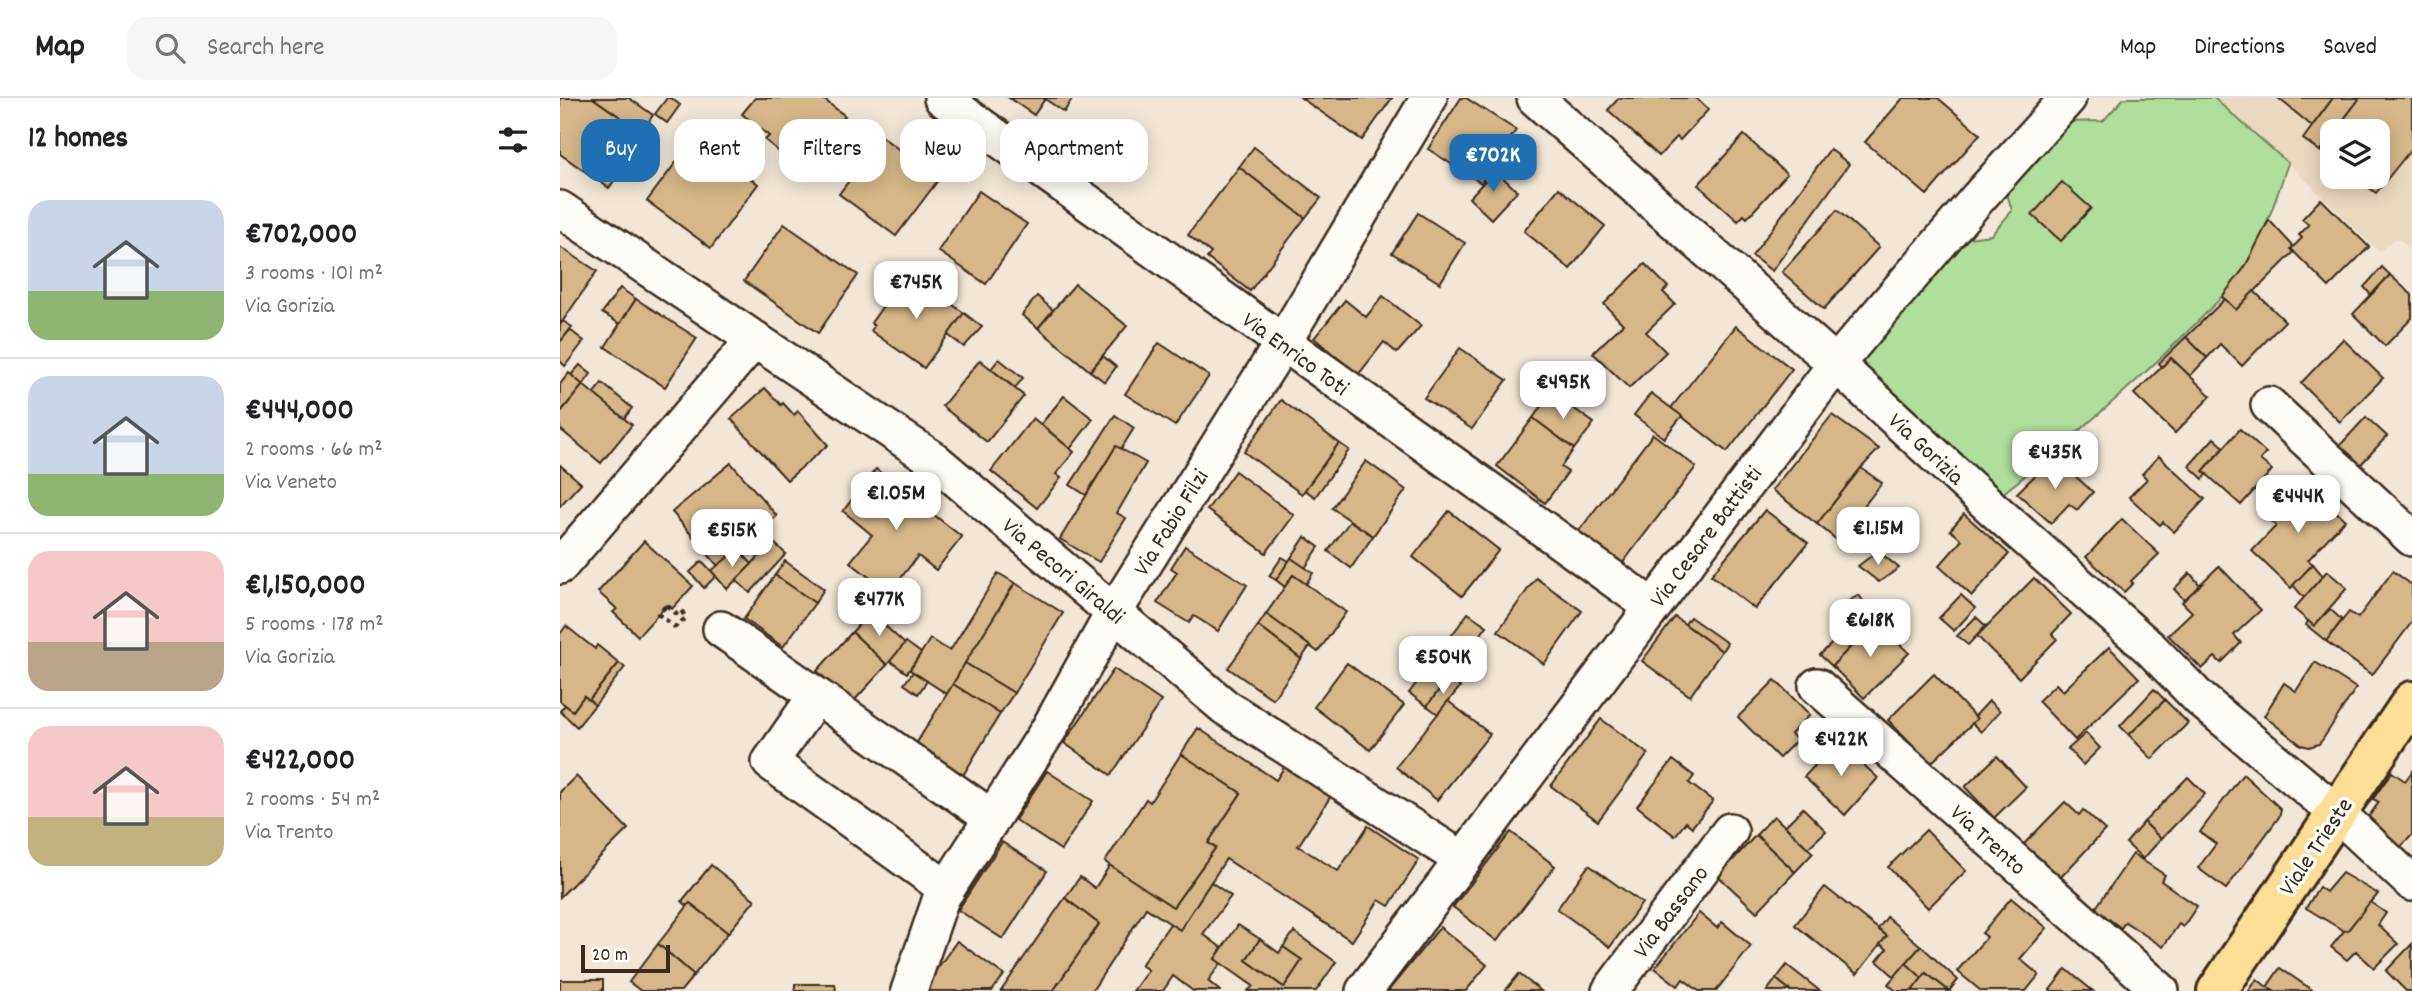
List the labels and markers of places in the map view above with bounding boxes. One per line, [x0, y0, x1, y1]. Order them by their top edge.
pin: €702K [1444, 134, 1542, 194]
pin: €745K [867, 262, 965, 321]
pin: €495K [1514, 362, 1612, 421]
pin: €435K [2006, 432, 2104, 491]
pin: €1.05M [839, 472, 953, 532]
pin: €444K [2249, 476, 2347, 535]
pin: €1.15M [1821, 508, 1935, 567]
pin: €515K [683, 510, 781, 569]
pin: €477K [830, 578, 928, 638]
pin: €618K [1821, 600, 1919, 659]
pin: €504K [1394, 636, 1492, 696]
pin: €422K [1792, 718, 1890, 778]

